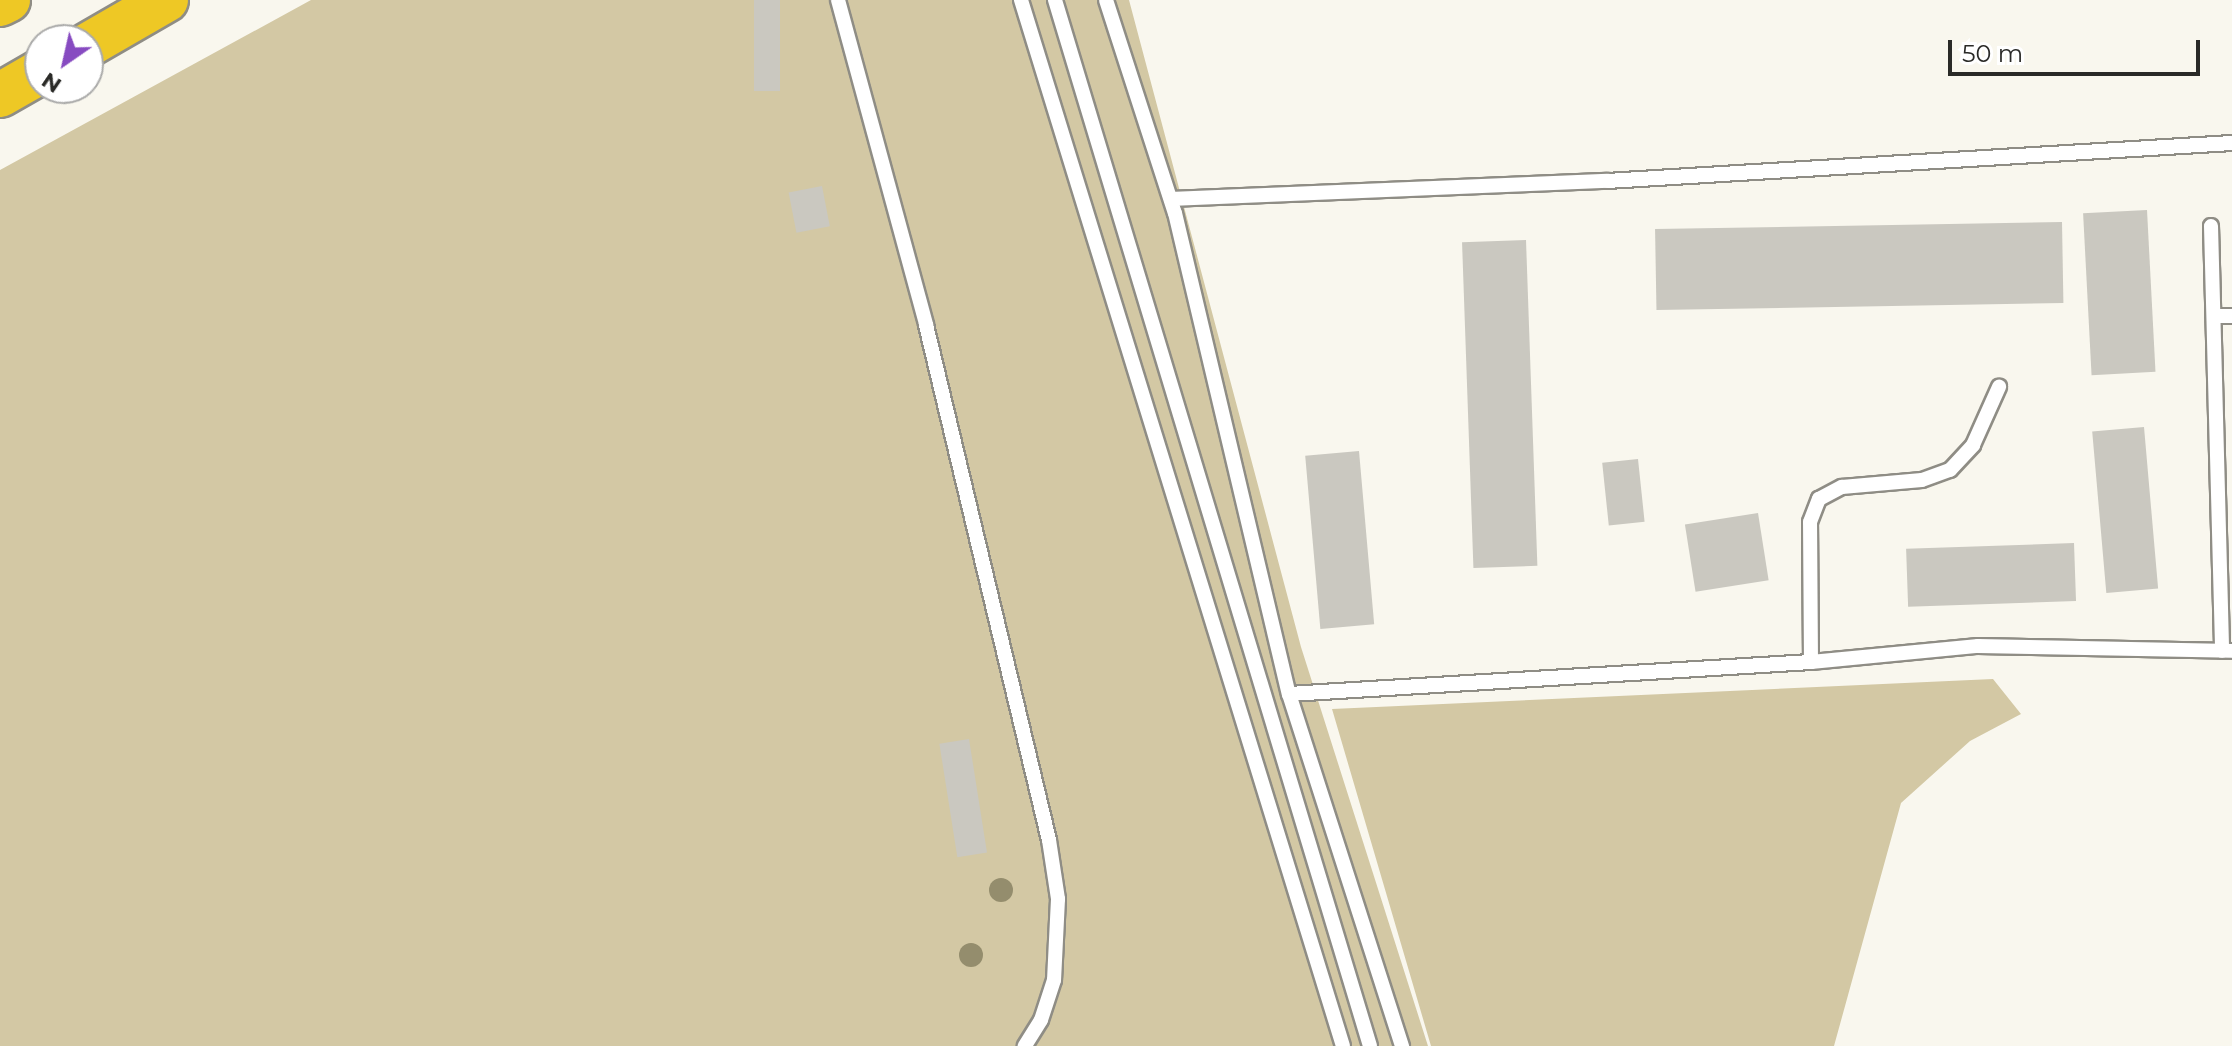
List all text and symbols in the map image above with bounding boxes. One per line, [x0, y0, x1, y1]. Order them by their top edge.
north arrow [24, 24, 104, 104]
scale bar [1952, 24, 2204, 74]
text: 50 m [1962, 39, 2023, 68]
text: N [36, 66, 66, 99]

